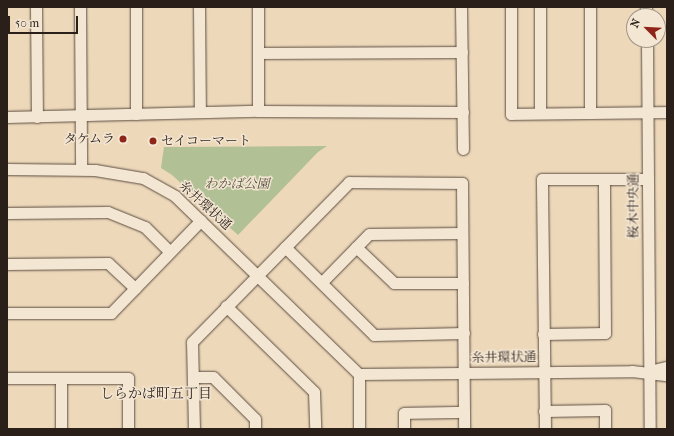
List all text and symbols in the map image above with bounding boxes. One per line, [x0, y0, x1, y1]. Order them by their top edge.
scale bar [10, 8, 80, 34]
north arrow [626, 8, 666, 48]
text: 50 m [15, 16, 39, 30]
text: N [628, 17, 643, 30]
place label: タケムラ [63, 131, 115, 147]
place label: セイコーマート [161, 133, 252, 149]
marker: タケムラ [118, 134, 128, 144]
marker: セイコーマート [148, 136, 158, 146]
street label: 桜木中央通 [626, 174, 642, 238]
park label: わかば公園 [205, 176, 269, 192]
street label: 糸井環状通 [176, 178, 234, 234]
street label: 糸井環状通 [471, 350, 537, 366]
district label: しらかば町五丁目 [100, 386, 212, 402]

